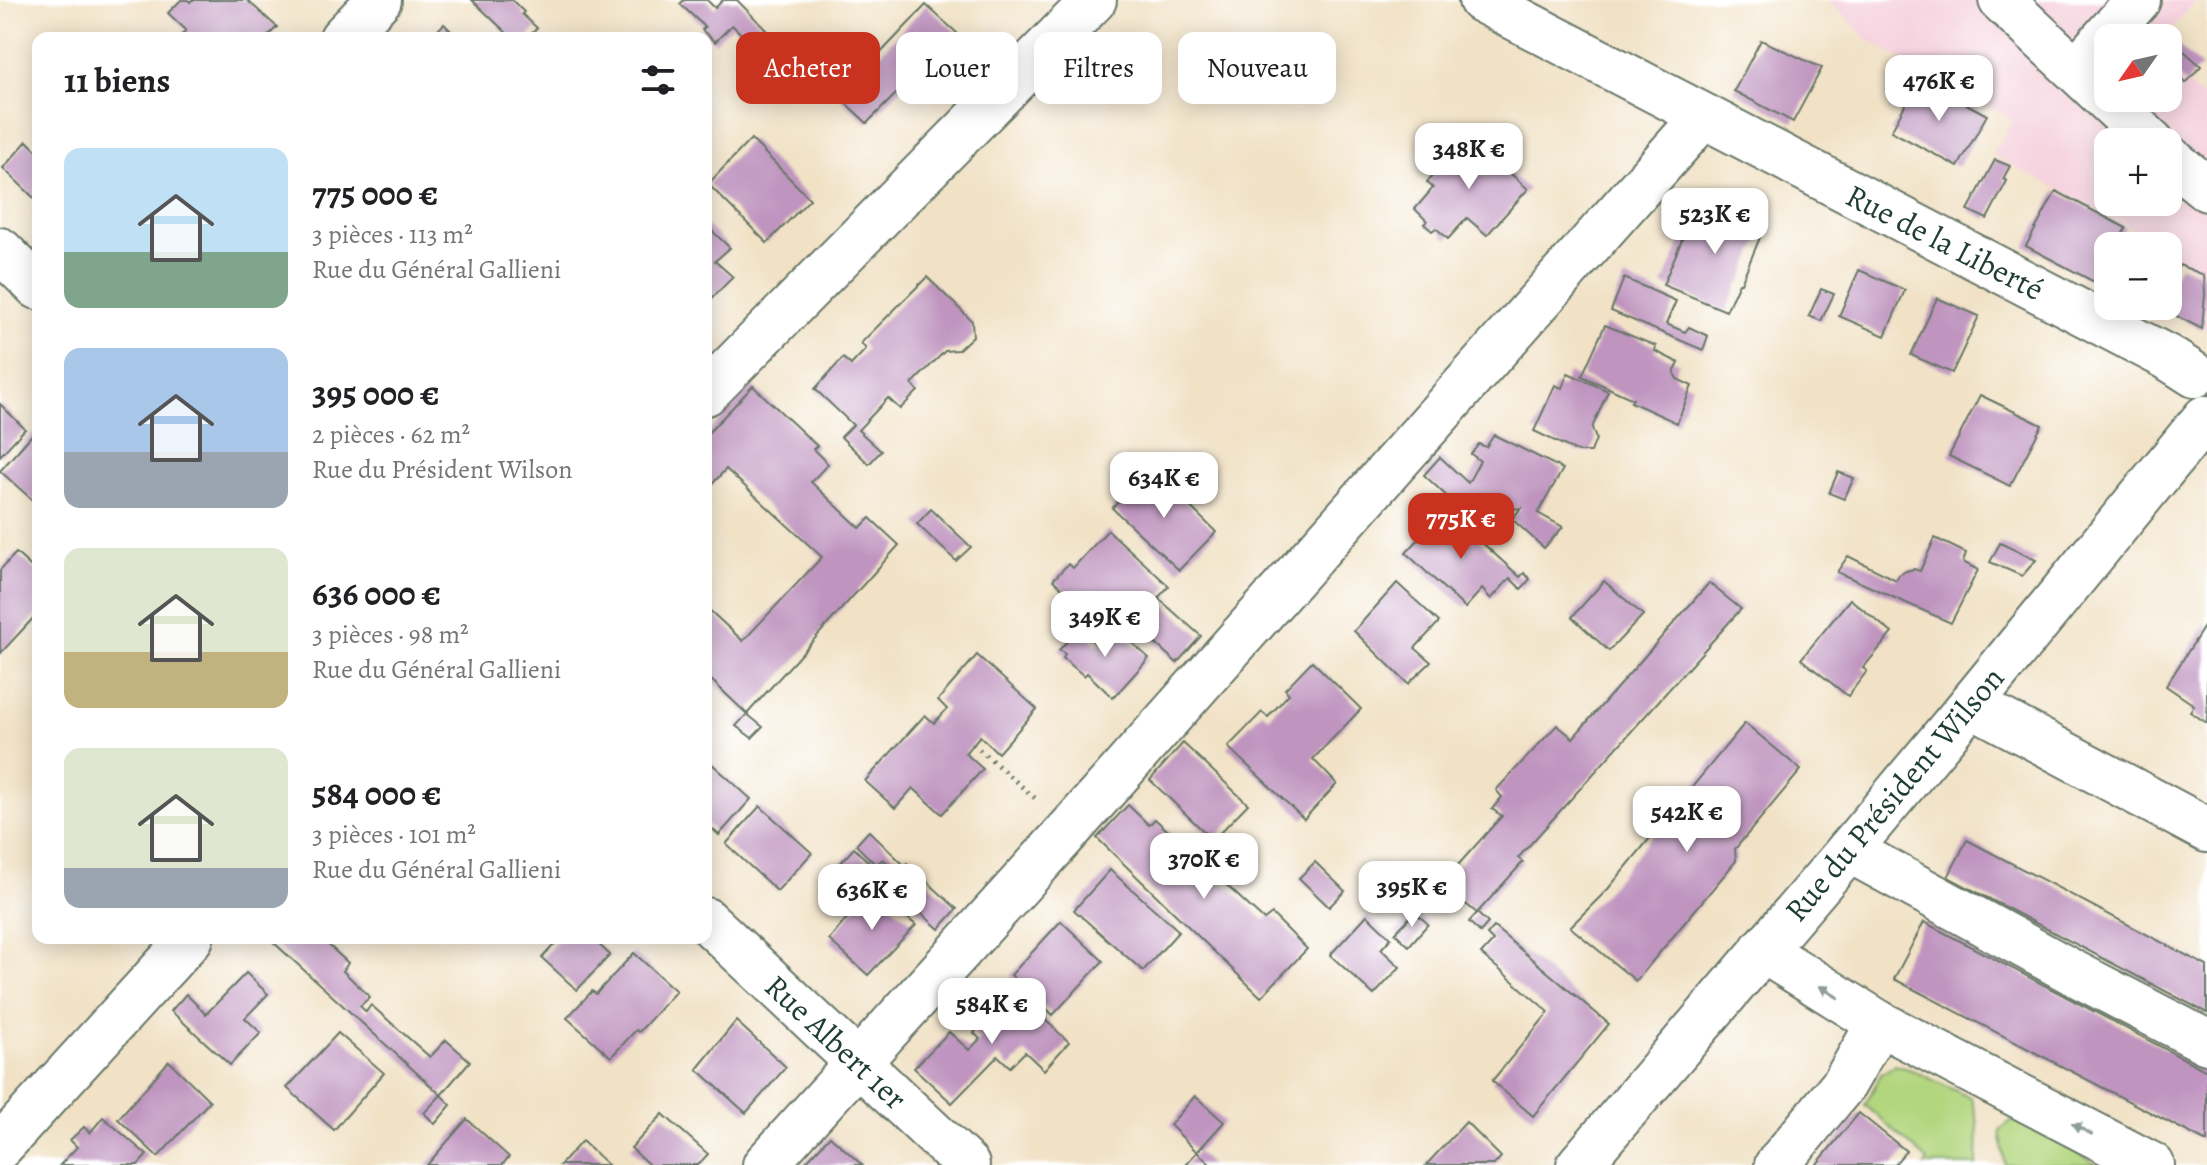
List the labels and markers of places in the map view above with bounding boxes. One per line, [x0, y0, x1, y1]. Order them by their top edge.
pin: 476K € [1874, 55, 2004, 123]
pin: 348K € [1404, 123, 1534, 191]
pin: 523K € [1650, 188, 1780, 256]
pin: 634K € [1099, 452, 1229, 520]
pin: 775K € [1396, 493, 1526, 561]
pin: 349K € [1040, 591, 1170, 659]
pin: 542K € [1622, 786, 1752, 854]
pin: 370K € [1139, 833, 1269, 901]
pin: 395K € [1347, 861, 1477, 929]
pin: 636K € [807, 864, 937, 932]
pin: 584K € [927, 978, 1057, 1046]

